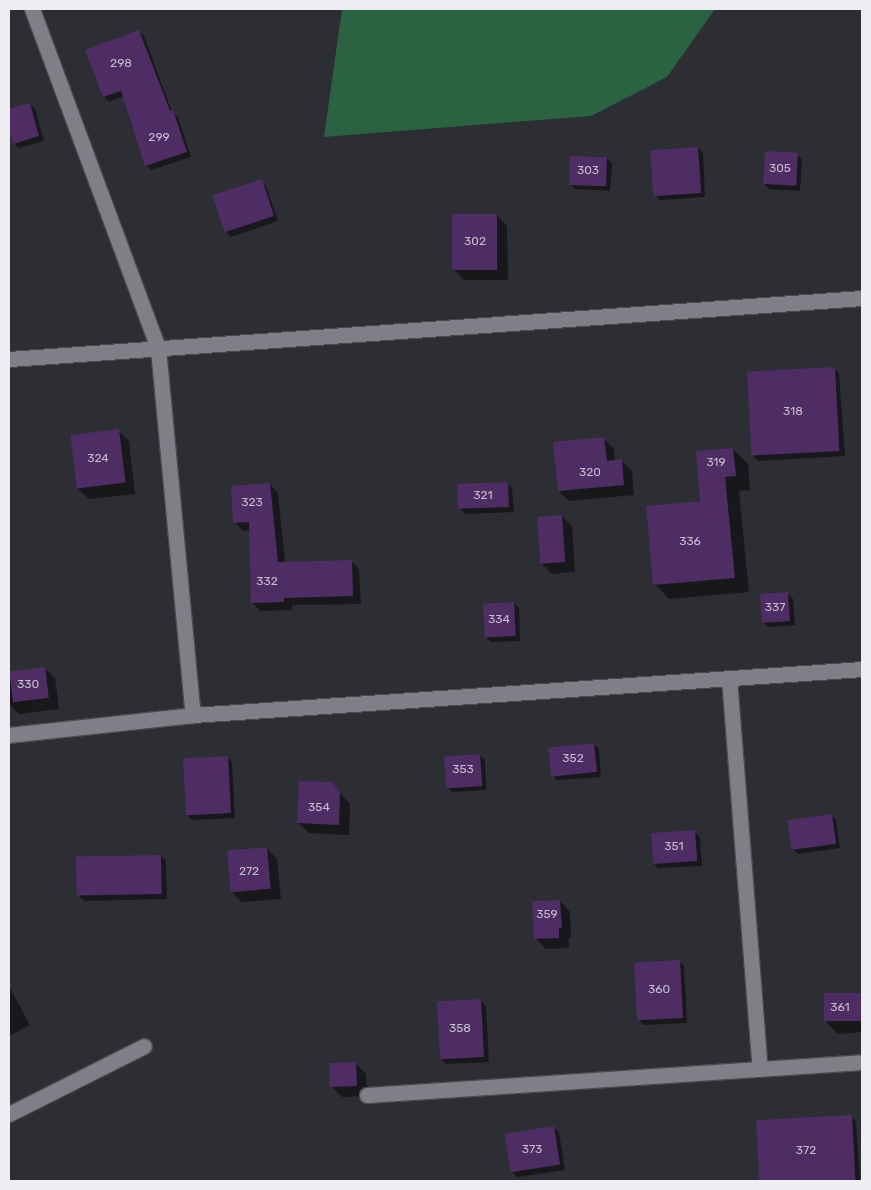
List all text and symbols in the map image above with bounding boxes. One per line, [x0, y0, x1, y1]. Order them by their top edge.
house number: 298 [110, 57, 132, 71]
house number: 299 [148, 131, 170, 145]
house number: 305 [769, 162, 791, 176]
house number: 303 [577, 164, 599, 178]
house number: 302 [464, 235, 486, 249]
house number: 318 [783, 405, 803, 419]
house number: 324 [87, 452, 109, 466]
house number: 319 [706, 456, 726, 470]
house number: 320 [579, 466, 601, 480]
house number: 321 [473, 489, 493, 503]
house number: 323 [241, 496, 263, 510]
house number: 336 [679, 535, 701, 549]
house number: 332 [256, 575, 278, 589]
house number: 337 [765, 601, 785, 615]
house number: 334 [488, 613, 510, 627]
house number: 330 [17, 678, 39, 692]
house number: 352 [562, 752, 584, 766]
house number: 353 [452, 763, 474, 777]
house number: 354 [308, 801, 330, 815]
house number: 351 [664, 840, 684, 854]
house number: 272 [239, 865, 259, 879]
house number: 359 [536, 908, 558, 922]
house number: 360 [648, 983, 670, 997]
house number: 361 [830, 1001, 850, 1015]
house number: 358 [449, 1022, 471, 1036]
house number: 373 [522, 1143, 542, 1157]
house number: 372 [796, 1144, 816, 1158]

